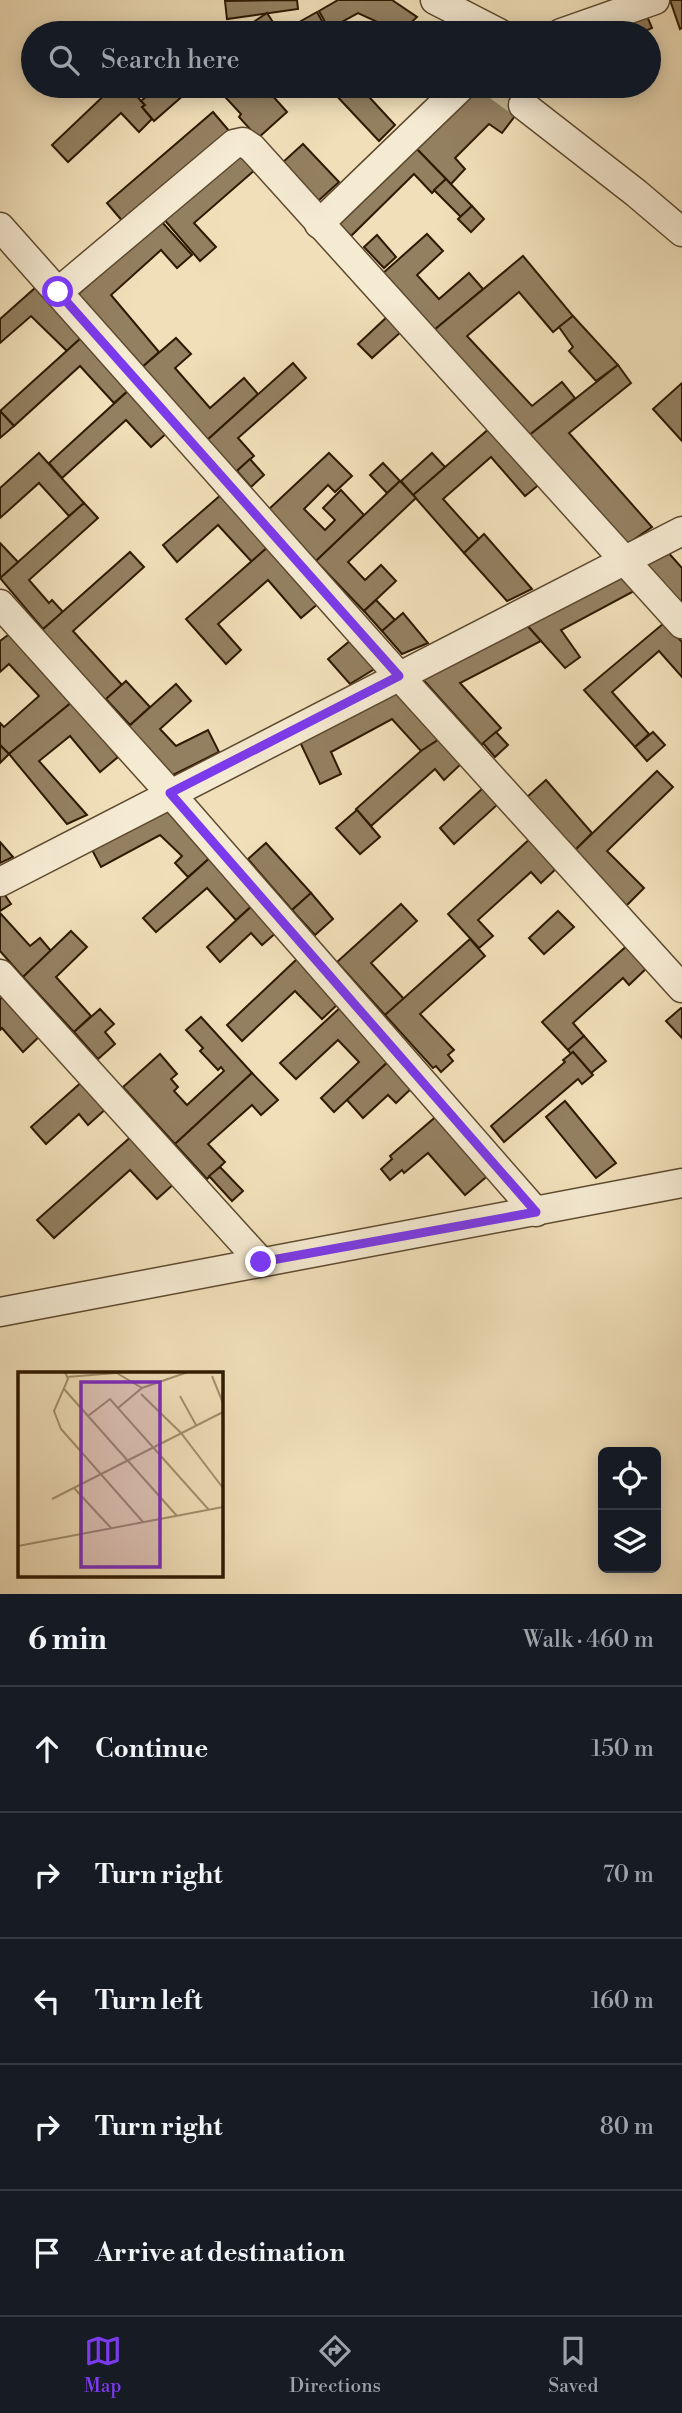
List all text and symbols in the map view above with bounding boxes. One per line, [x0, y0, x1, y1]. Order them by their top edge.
search box [21, 21, 661, 98]
icon: search [45, 41, 83, 79]
text: Search here [101, 44, 240, 76]
route start [42, 276, 73, 307]
route end [245, 1246, 276, 1277]
inset map [18, 1372, 222, 1576]
map controls [598, 1447, 661, 1573]
button: locate [598, 1447, 661, 1510]
button: layers [598, 1510, 661, 1573]
text: 6 min [28, 1621, 107, 1659]
text: Walk · 460 m [523, 1626, 654, 1654]
icon: ahead [28, 1730, 66, 1768]
text: Continue [95, 1733, 208, 1765]
text: 150 m [591, 1735, 654, 1763]
icon: right [28, 1856, 66, 1894]
text: Turn right [95, 1859, 223, 1891]
text: 70 m [603, 1861, 654, 1889]
icon: left [28, 1982, 66, 2020]
text: Turn left [95, 1985, 203, 2017]
text: 160 m [591, 1987, 654, 2015]
icon: right [28, 2108, 66, 2146]
text: Turn right [95, 2111, 223, 2143]
text: 80 m [600, 2113, 654, 2141]
icon: arrive [28, 2234, 66, 2272]
text: Arrive at destination [95, 2237, 345, 2269]
tab: Map [84, 2332, 122, 2398]
tab: Directions [289, 2332, 381, 2398]
tab: Saved [548, 2332, 598, 2398]

